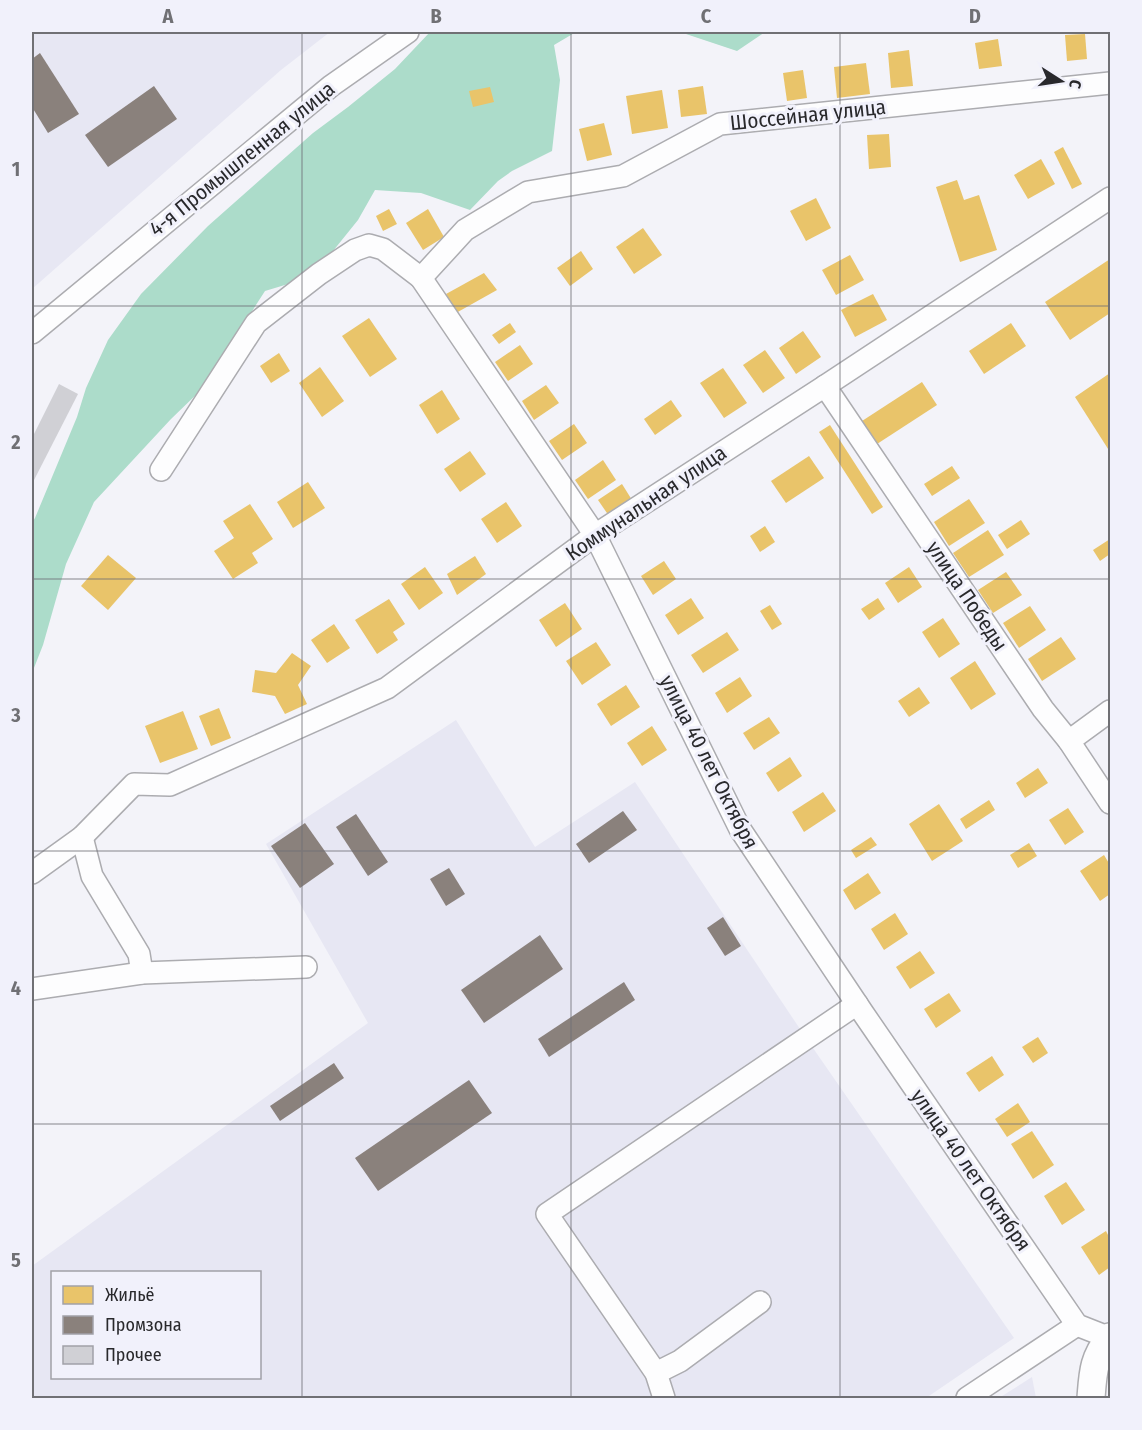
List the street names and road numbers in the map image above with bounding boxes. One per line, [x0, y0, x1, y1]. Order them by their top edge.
street label: 4-я Промышленная улица [144, 76, 340, 242]
street label: Шоссейная улица [729, 94, 887, 136]
street label: Коммунальная улица [561, 440, 731, 566]
street label: улица Победы [921, 536, 1013, 656]
street label: улица 40 лет Октября [654, 671, 764, 853]
street label: улица 40 лет Октября [905, 1084, 1037, 1256]

